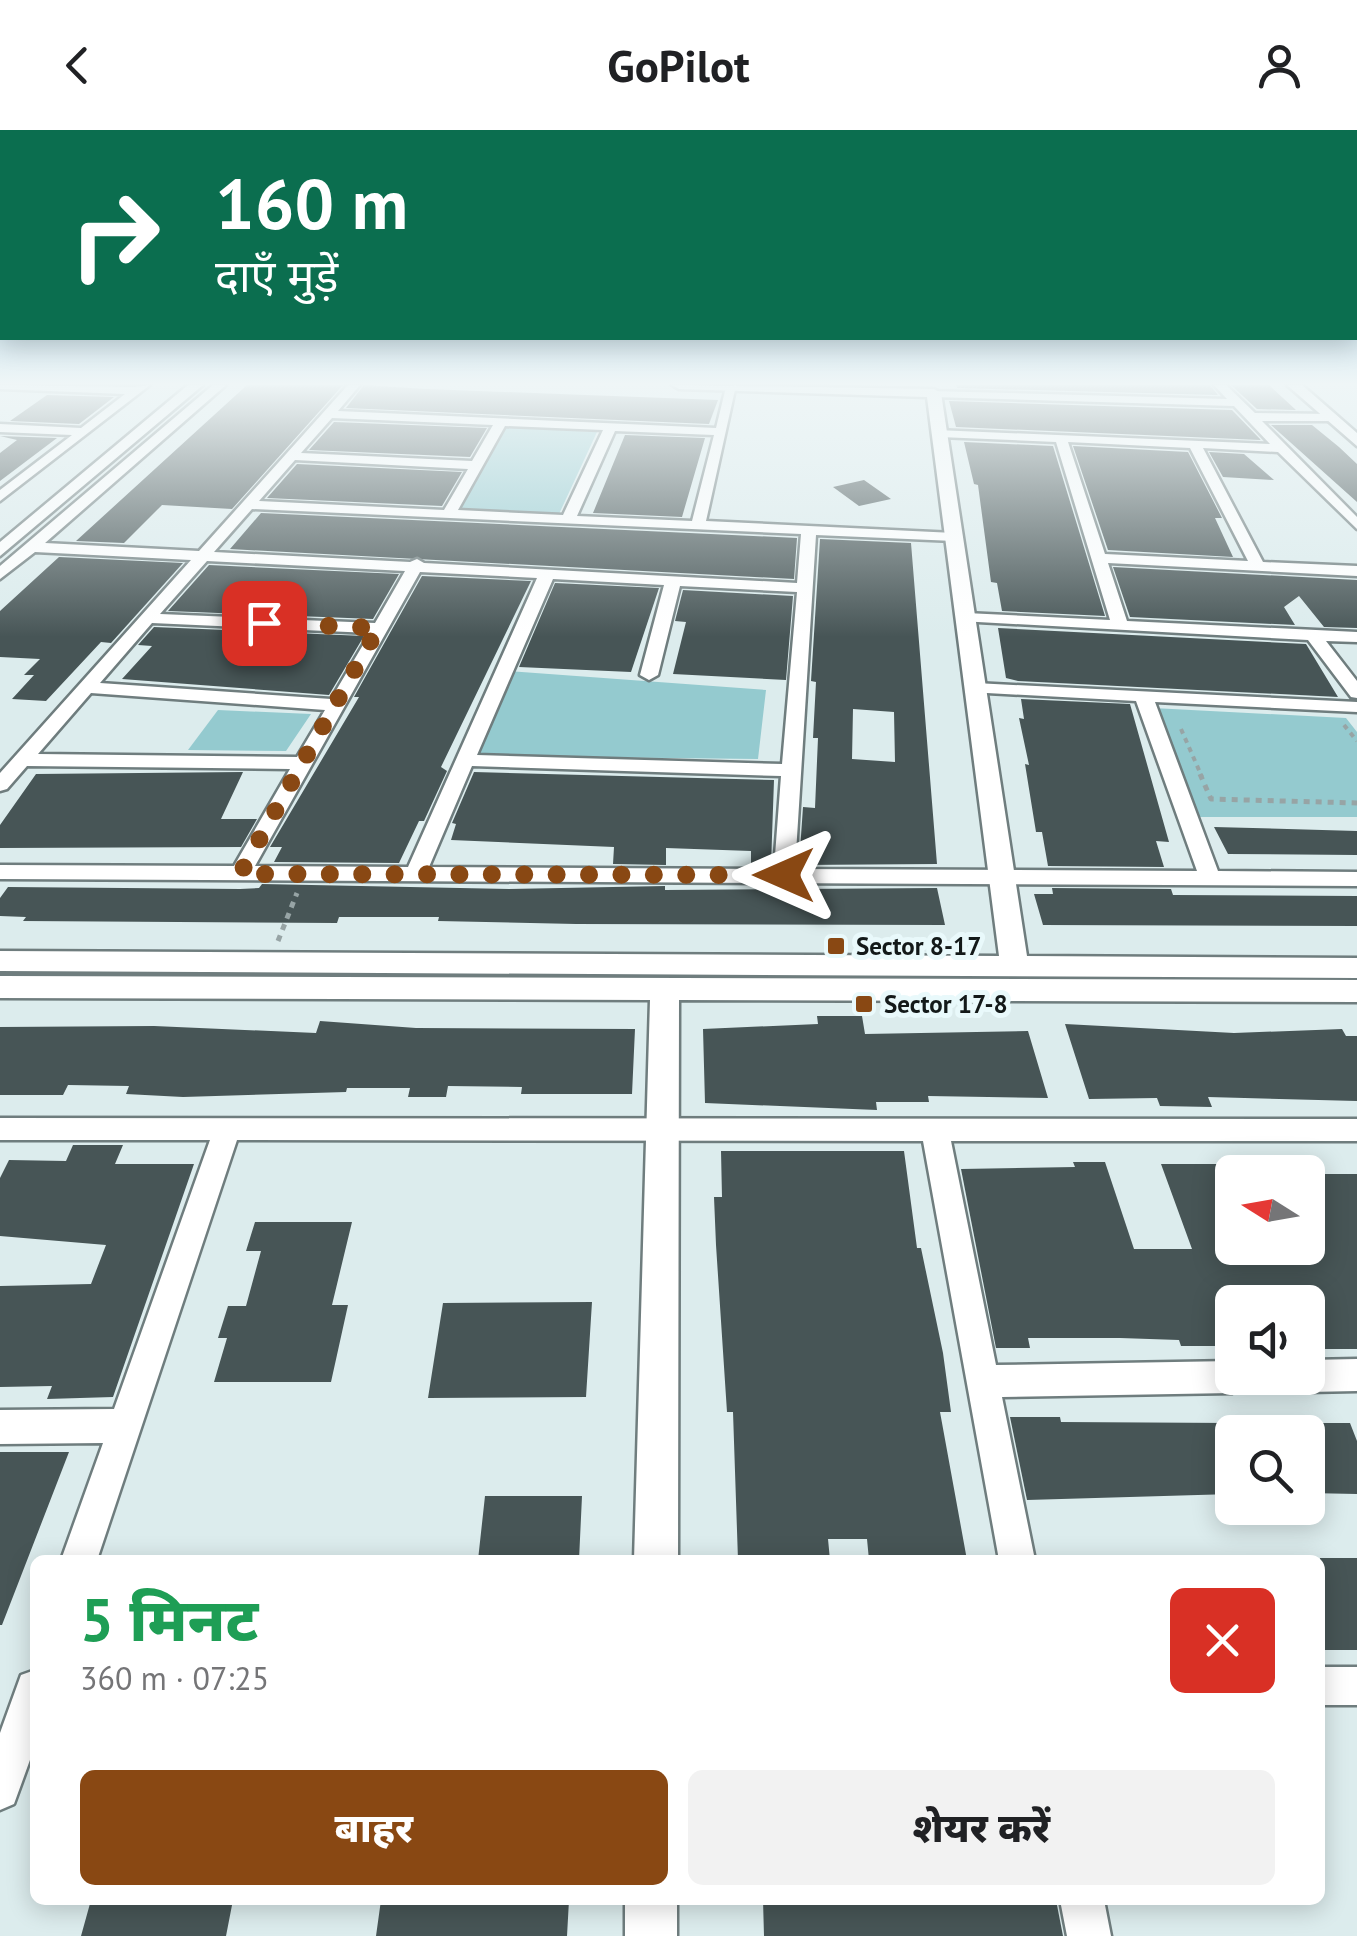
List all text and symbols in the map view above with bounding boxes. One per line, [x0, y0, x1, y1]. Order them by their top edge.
text: GoPilot [607, 36, 750, 94]
icon: back [50, 38, 105, 93]
icon: person [1252, 38, 1307, 93]
text: 160 m [215, 158, 408, 248]
icon: right [50, 170, 180, 300]
text: दाएँ मुड़ें [215, 246, 338, 304]
pin [222, 581, 307, 666]
icon: arrive [237, 596, 292, 651]
position arrow [732, 823, 836, 927]
place label: Sector 8-17 [856, 930, 981, 962]
marker: Sector 8-17 [825, 935, 847, 957]
place label: Sector 17-8 [884, 988, 1008, 1020]
marker: Sector 17-8 [853, 993, 875, 1015]
north arrow [1215, 1155, 1325, 1265]
map controls [1215, 1155, 1325, 1525]
button: sound [1215, 1285, 1325, 1395]
button: search [1215, 1415, 1325, 1525]
text: 5 मिनट [80, 1580, 258, 1658]
button: close [1170, 1588, 1275, 1693]
text: 360 m · 07:25 [80, 1657, 269, 1699]
button: बाहर [80, 1770, 668, 1885]
button: शेयर करें [688, 1770, 1275, 1885]

